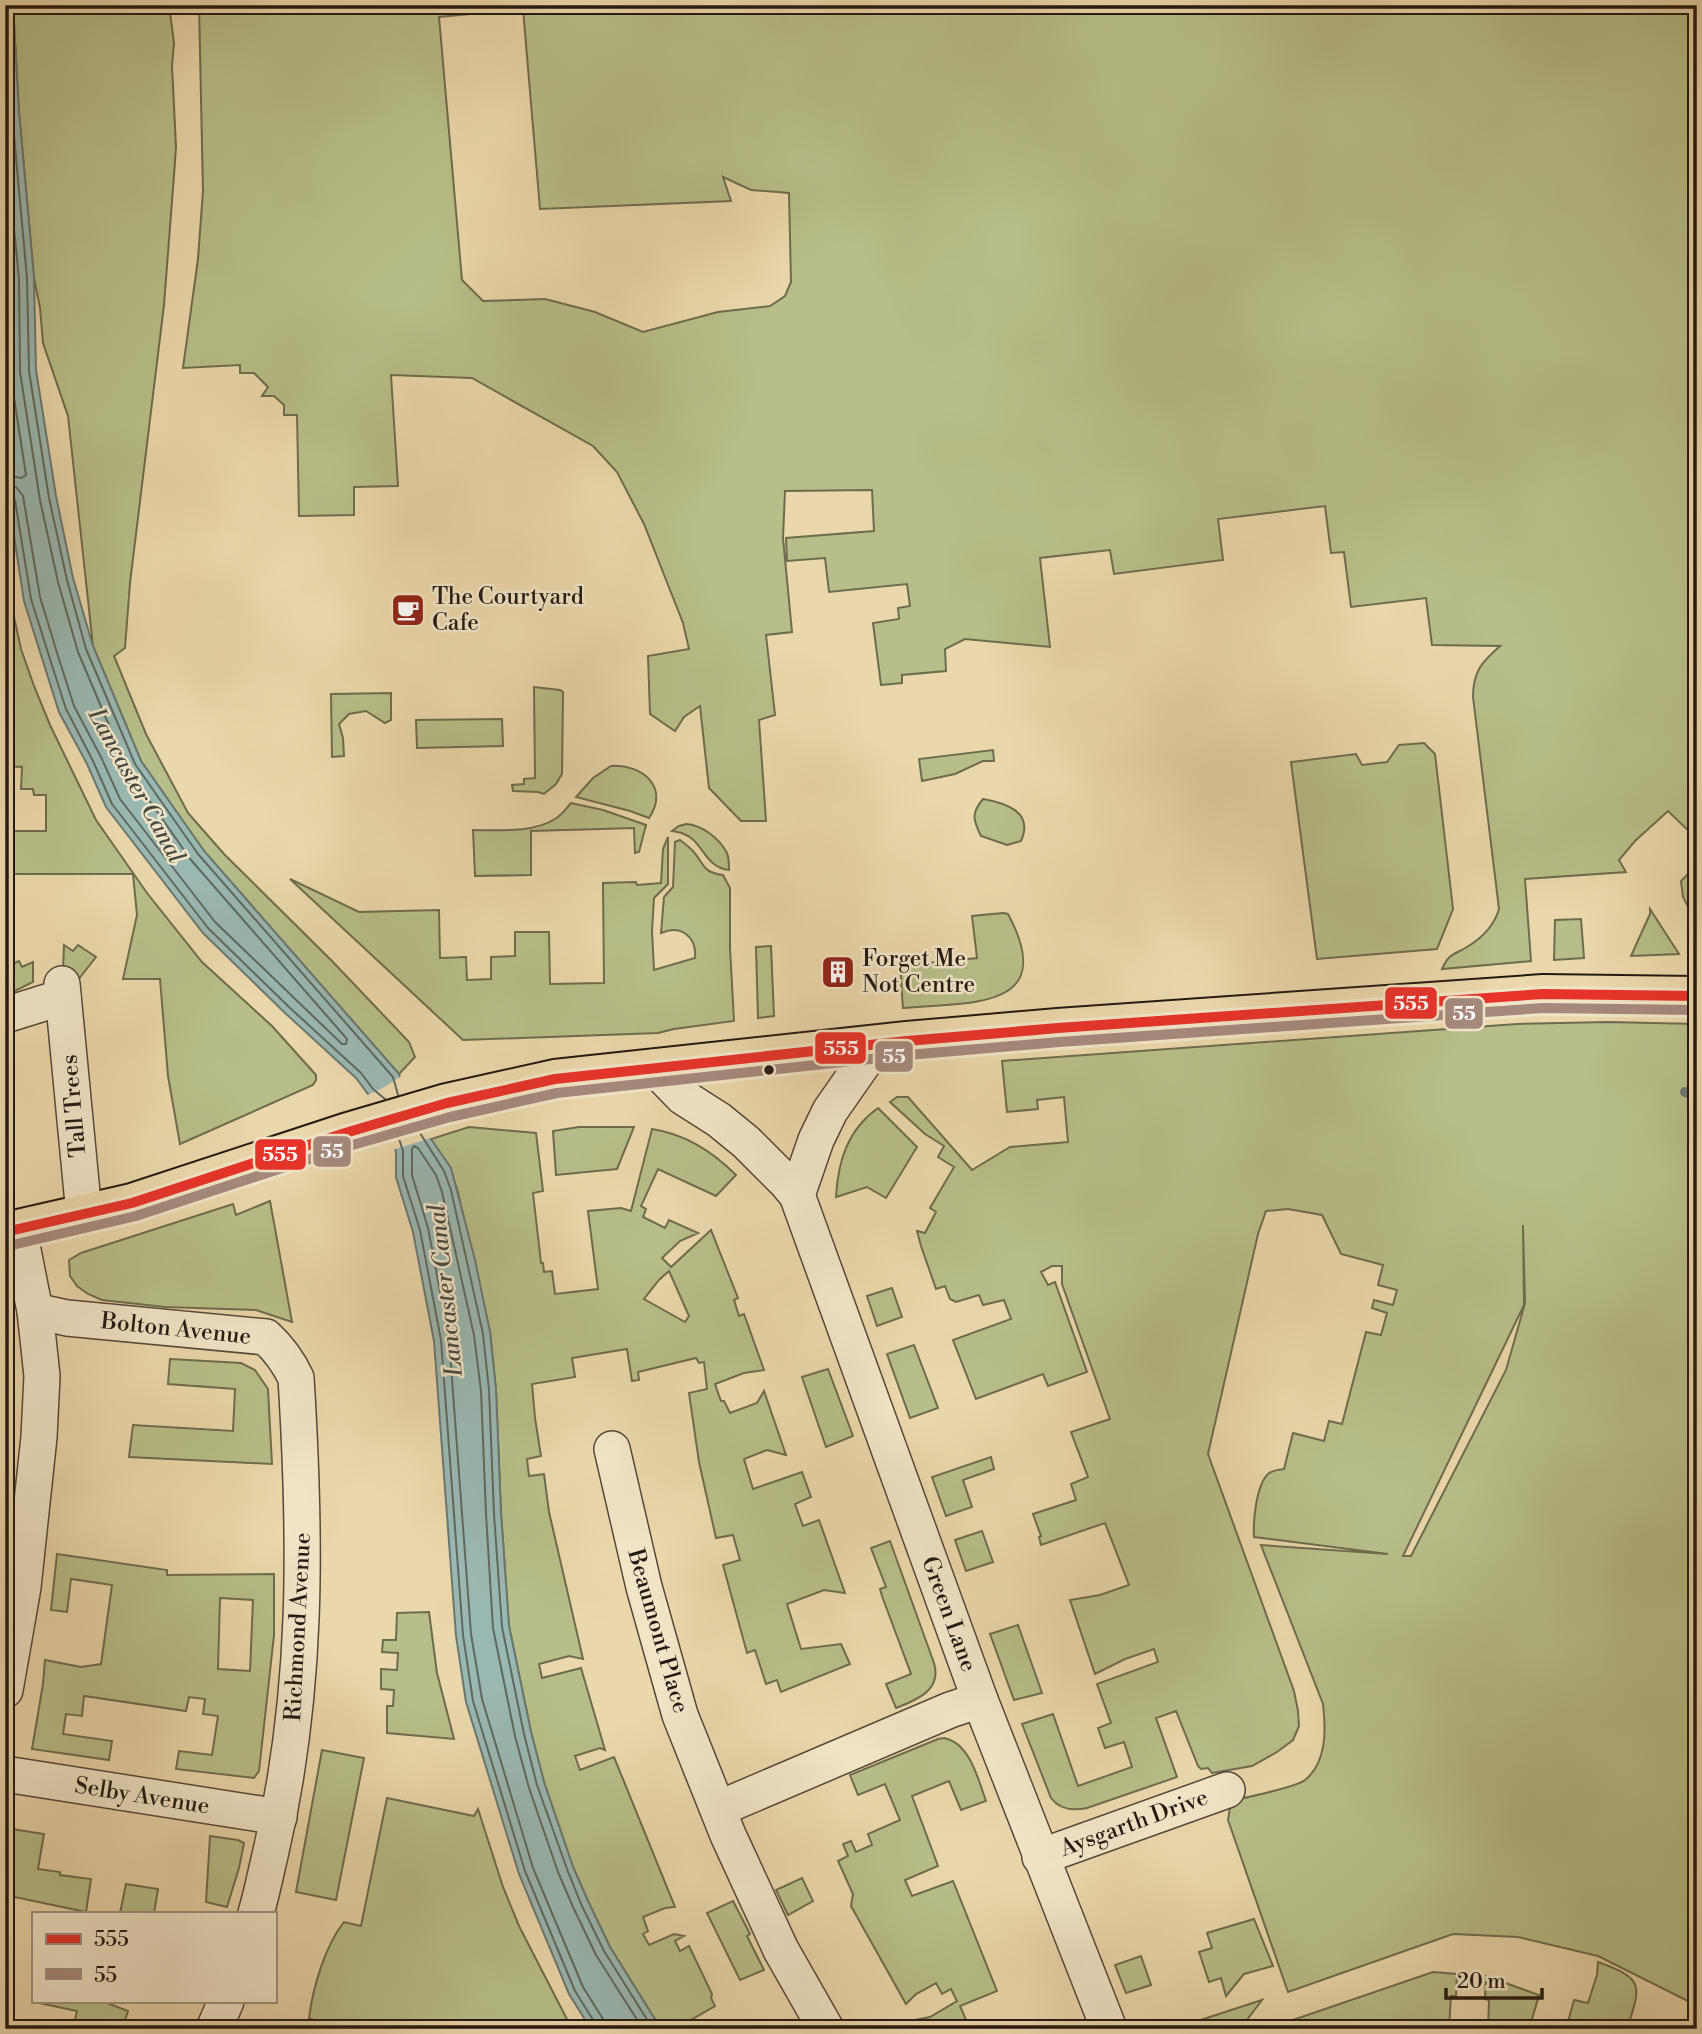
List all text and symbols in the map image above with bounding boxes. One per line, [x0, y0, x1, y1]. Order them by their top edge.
place label: The Courtyard Cafe [432, 583, 584, 637]
cafe icon: The Courtyard Cafe [389, 591, 427, 629]
water label: Lancaster Canal [80, 702, 191, 869]
place label: Forget Me Not Centre [862, 945, 975, 999]
building icon: Forget Me Not Centre [819, 953, 857, 991]
line badge: 555 [1384, 986, 1438, 1020]
text: 555 [1393, 992, 1429, 1016]
line badge: 55 [1444, 997, 1484, 1030]
text: 55 [1452, 1002, 1476, 1026]
line badge: 555 [814, 1031, 867, 1065]
text: 555 [823, 1037, 859, 1061]
line badge: 55 [874, 1040, 914, 1073]
text: 55 [882, 1045, 906, 1069]
street label: Tall Trees [56, 1053, 92, 1159]
unlabelled marker [762, 1063, 776, 1077]
line badge: 55 [312, 1135, 352, 1168]
line badge: 555 [254, 1138, 307, 1171]
text: 55 [320, 1140, 344, 1164]
text: 555 [262, 1143, 298, 1167]
water label: Lancaster Canal [422, 1202, 470, 1379]
street label: Bolton Avenue [98, 1307, 253, 1351]
street label: Richmond Avenue [279, 1532, 317, 1722]
street label: Beaumont Place [621, 1545, 695, 1716]
street label: Green Lane [915, 1553, 983, 1675]
street label: Selby Avenue [73, 1772, 211, 1820]
street label: Aysgarth Drive [1055, 1783, 1212, 1863]
legend [32, 1912, 276, 2002]
text: 555 [94, 1927, 129, 1953]
scale bar [1446, 1957, 1543, 2001]
text: 55 [94, 1963, 117, 1989]
text: 20 m [1457, 1969, 1506, 1995]

